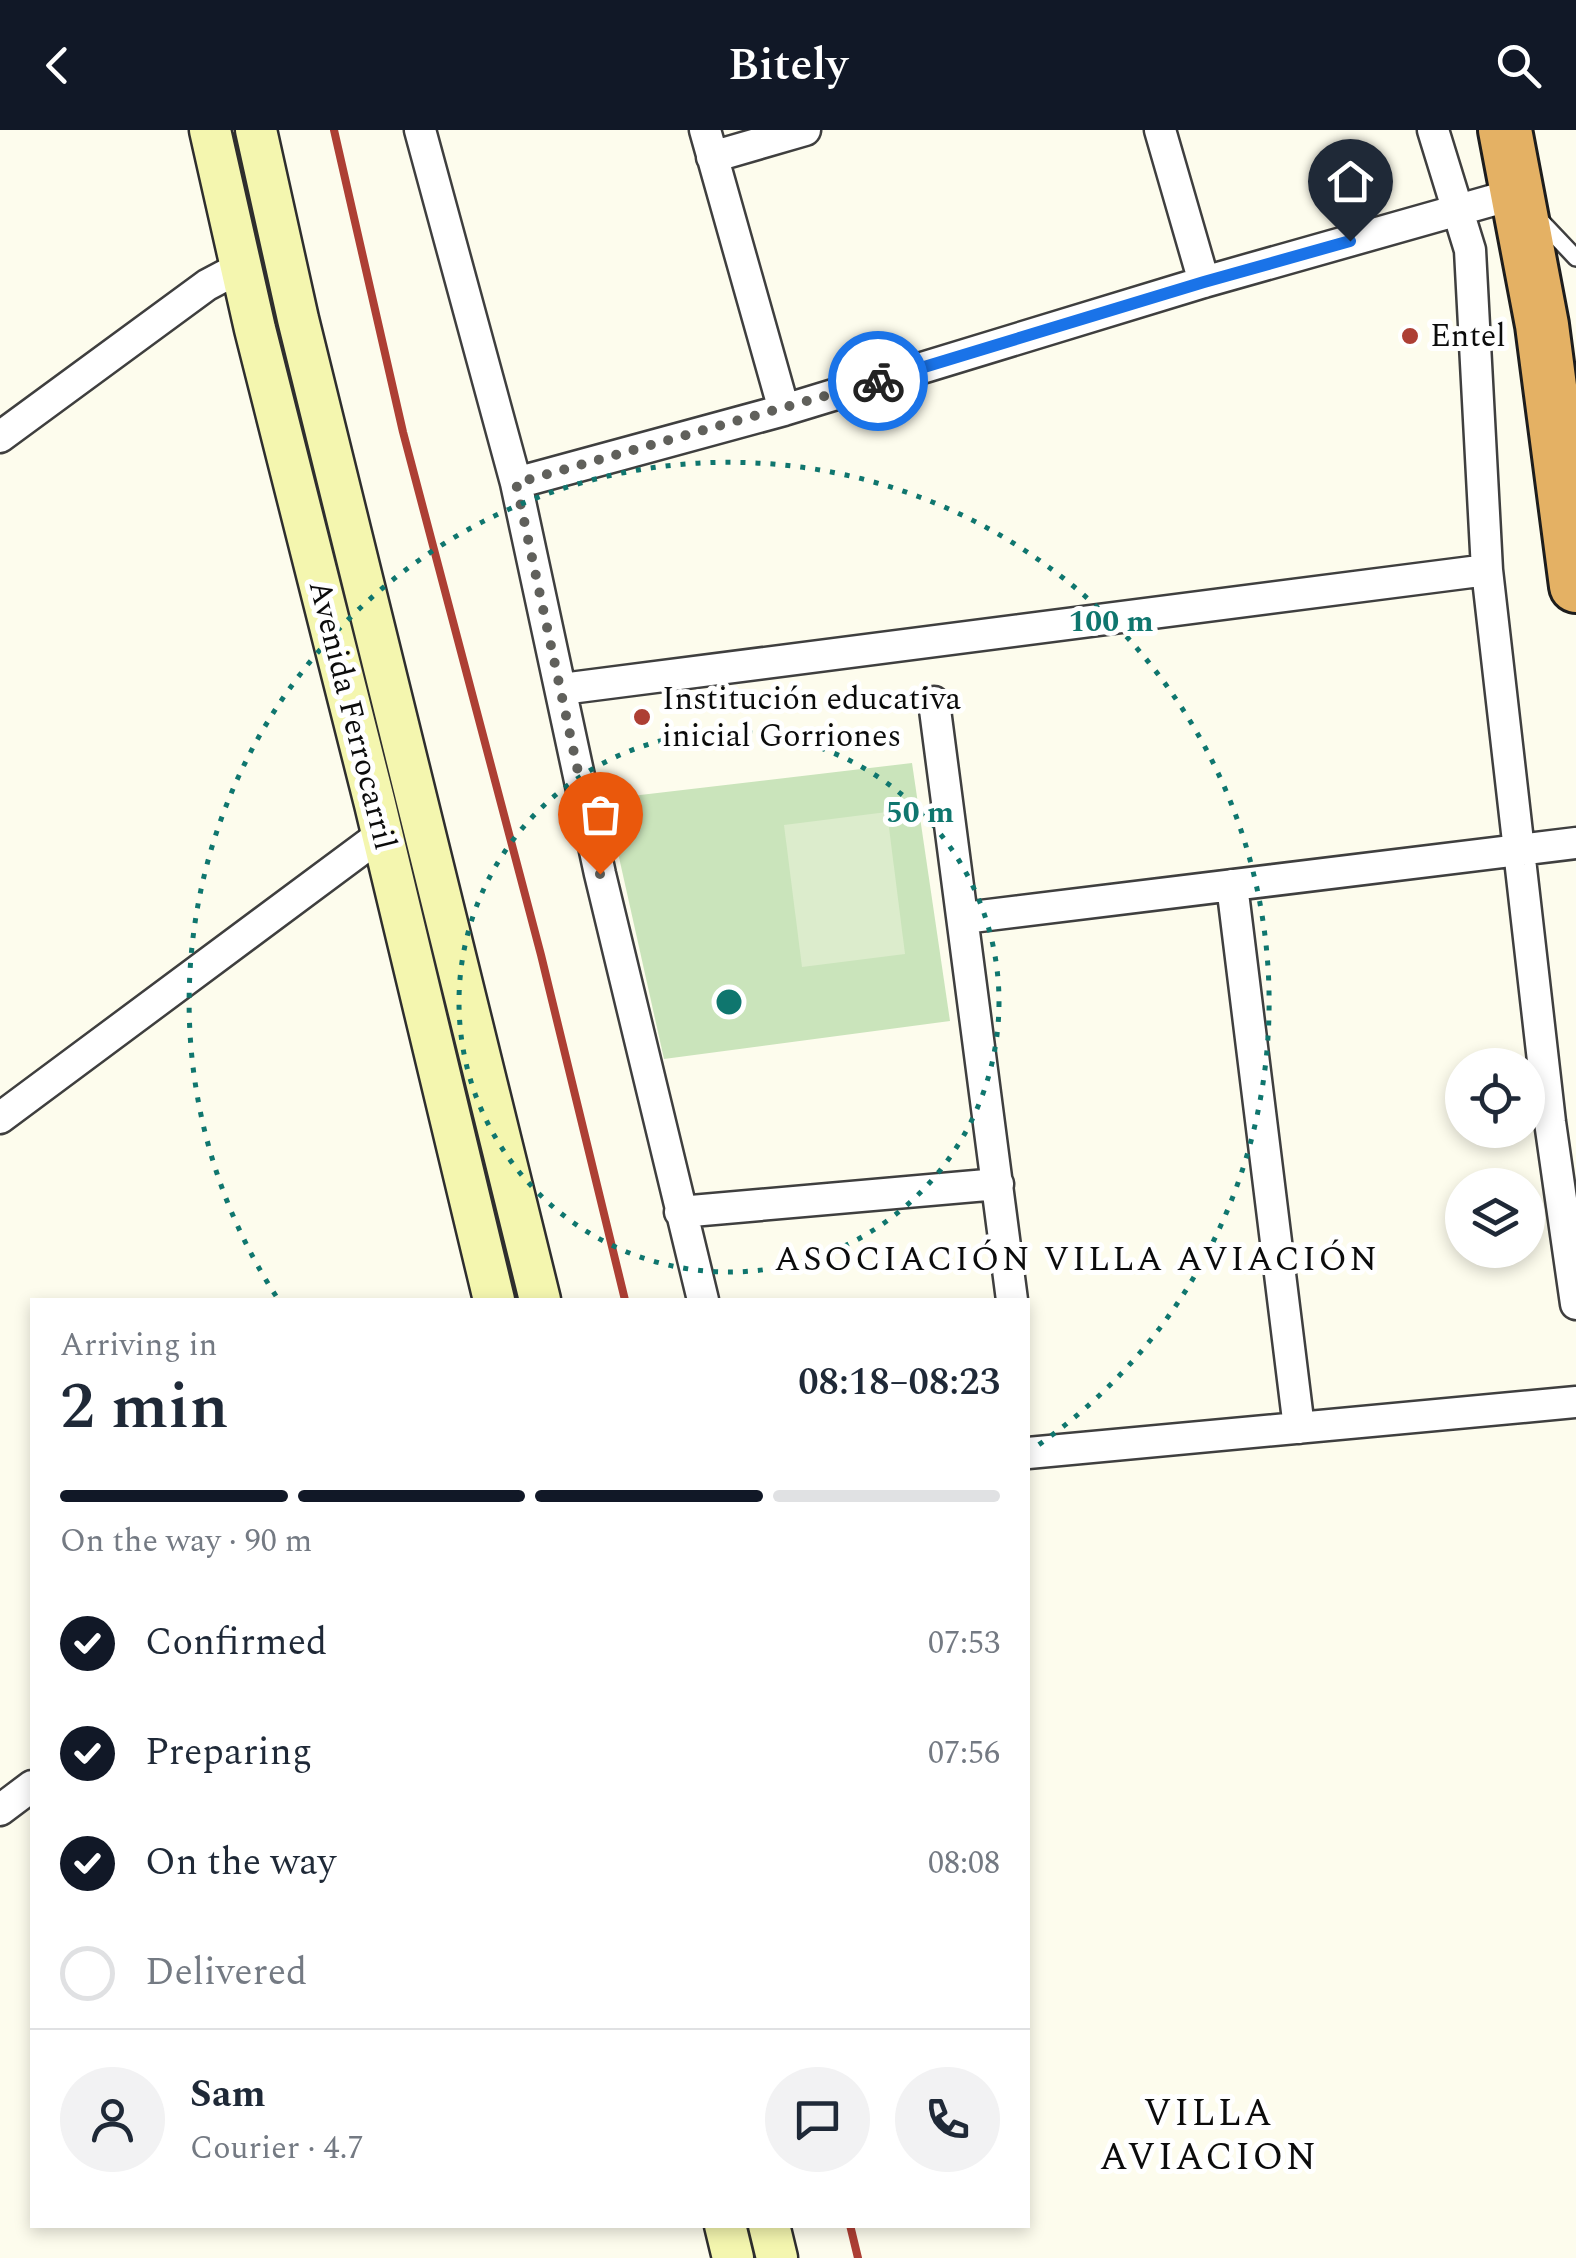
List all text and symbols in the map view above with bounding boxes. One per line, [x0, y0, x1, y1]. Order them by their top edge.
text: Bitely [728, 31, 848, 100]
icon: back [30, 38, 85, 93]
icon: search [1491, 38, 1546, 93]
pin [1308, 139, 1393, 242]
icon: home [1323, 154, 1378, 209]
place label: Entel [1430, 312, 1506, 361]
marker: Entel [1399, 325, 1421, 347]
courier [828, 331, 928, 431]
icon: bike [851, 354, 906, 409]
street label: Avenida Ferrocarril [295, 575, 409, 855]
text: 100 m [1068, 599, 1154, 645]
place label: Institución educativa inicial Gorriones [662, 675, 961, 761]
marker: Institución educativa inicial Gorriones [631, 706, 653, 728]
pin [558, 772, 643, 875]
icon: bag [573, 787, 628, 842]
text: 50 m [886, 790, 954, 836]
centre of rings [711, 984, 747, 1020]
map controls [1445, 1048, 1545, 1268]
button: locate [1445, 1048, 1545, 1148]
button: layers [1445, 1168, 1545, 1268]
district label: ASOCIACIÓN VILLA AVIACIÓN [774, 1233, 1380, 1286]
text: Arriving in [60, 1321, 217, 1370]
text: 08:18–08:23 [798, 1354, 1000, 1412]
text: 2 min [60, 1358, 229, 1457]
text: On the way · 90 m [60, 1517, 312, 1566]
text: Confirmed [145, 1614, 327, 1672]
icon: check [60, 1616, 115, 1671]
text: 07:53 [928, 1619, 1000, 1668]
text: Preparing [145, 1724, 312, 1782]
icon: check [60, 1726, 115, 1781]
text: 07:56 [928, 1729, 1000, 1778]
text: On the way [145, 1834, 336, 1892]
icon: check [60, 1836, 115, 1891]
text: 08:08 [928, 1839, 1000, 1888]
text: Delivered [145, 1944, 307, 2002]
text: Sam [190, 2066, 266, 2124]
button: person [60, 2067, 165, 2172]
button: chat [765, 2067, 870, 2172]
button: phone [895, 2067, 1000, 2172]
district label: VILLA AVIACION [1099, 2085, 1319, 2187]
text: Courier · 4.7 [190, 2124, 363, 2173]

